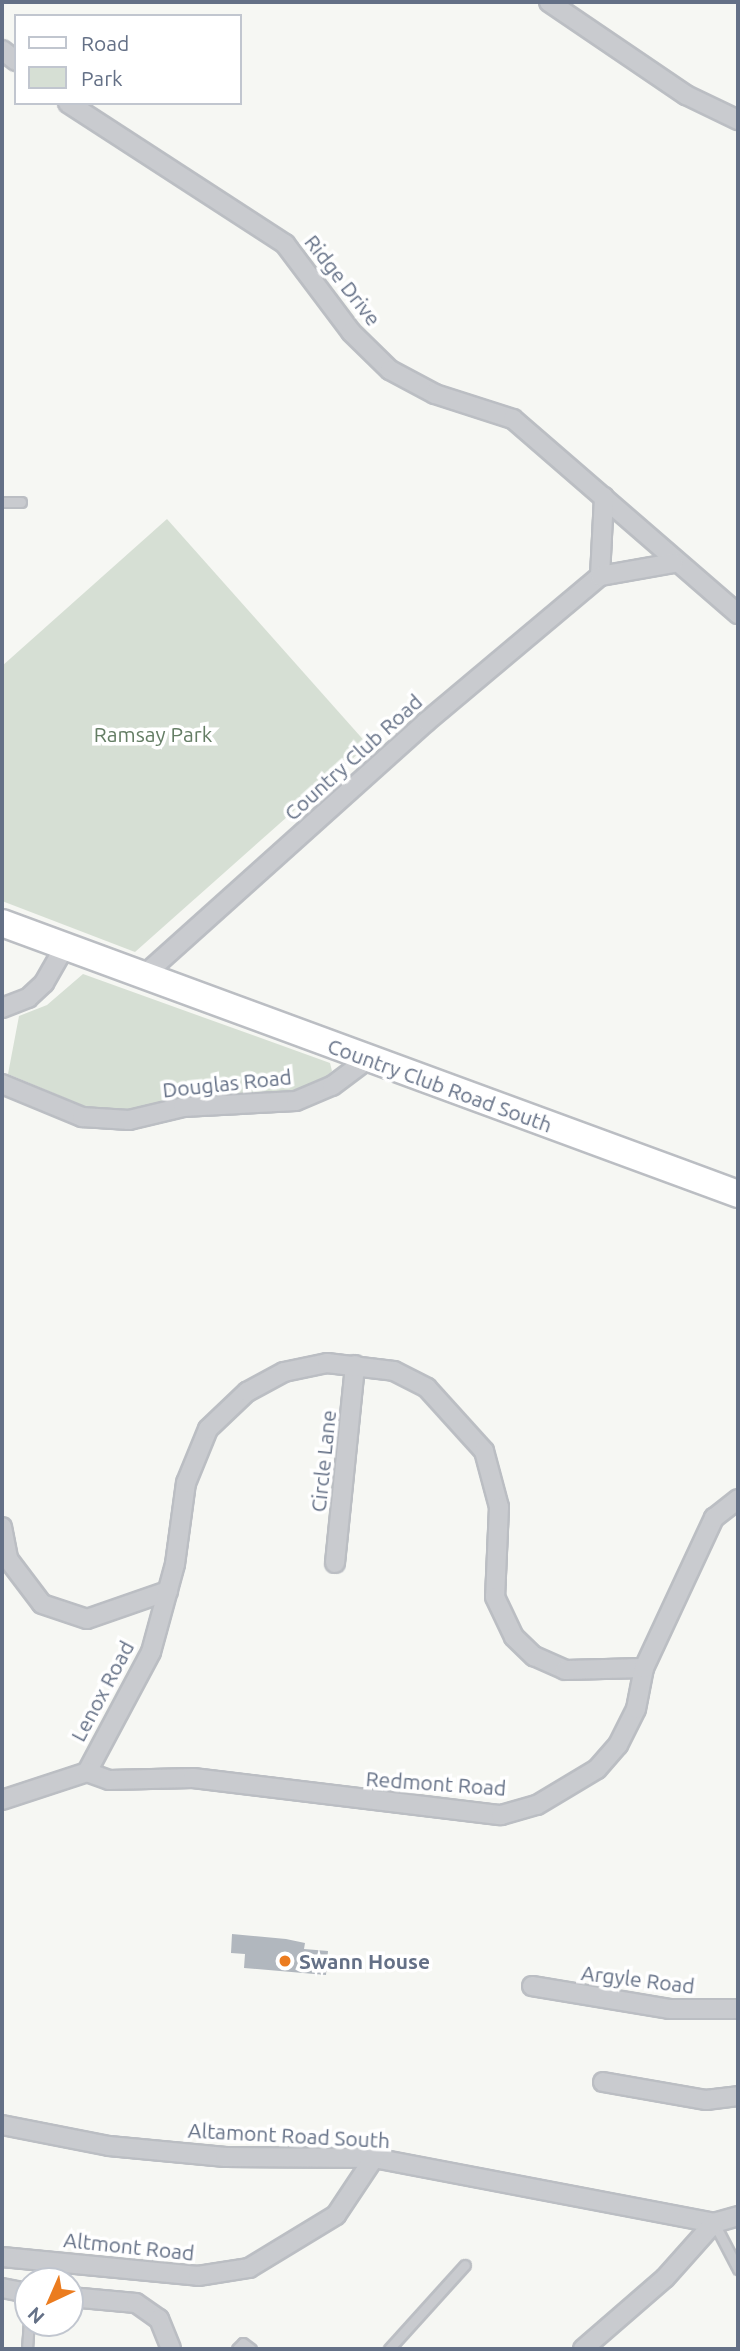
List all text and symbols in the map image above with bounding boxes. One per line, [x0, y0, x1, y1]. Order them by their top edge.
legend [14, 14, 242, 105]
text: Road [81, 31, 129, 55]
text: Park [81, 66, 123, 90]
street label: Ridge Drive [300, 229, 386, 331]
street label: Country Club Road [279, 689, 427, 825]
park label: Ramsay Park [94, 721, 212, 747]
street label: Country Club Road South [324, 1033, 556, 1137]
street label: Douglas Road [161, 1064, 293, 1102]
street label: Circle Lane [305, 1409, 341, 1513]
street label: Lenox Road [65, 1636, 139, 1746]
street label: Redmont Road [365, 1766, 507, 1800]
place label: Swann House [299, 1948, 430, 1974]
marker: Swann House [277, 1953, 293, 1969]
street label: Argyle Road [580, 1960, 696, 1998]
street label: Altamont Road South [187, 2117, 391, 2153]
street label: Altmont Road [62, 2227, 196, 2265]
north arrow [14, 2267, 84, 2337]
text: N [23, 2303, 49, 2329]

